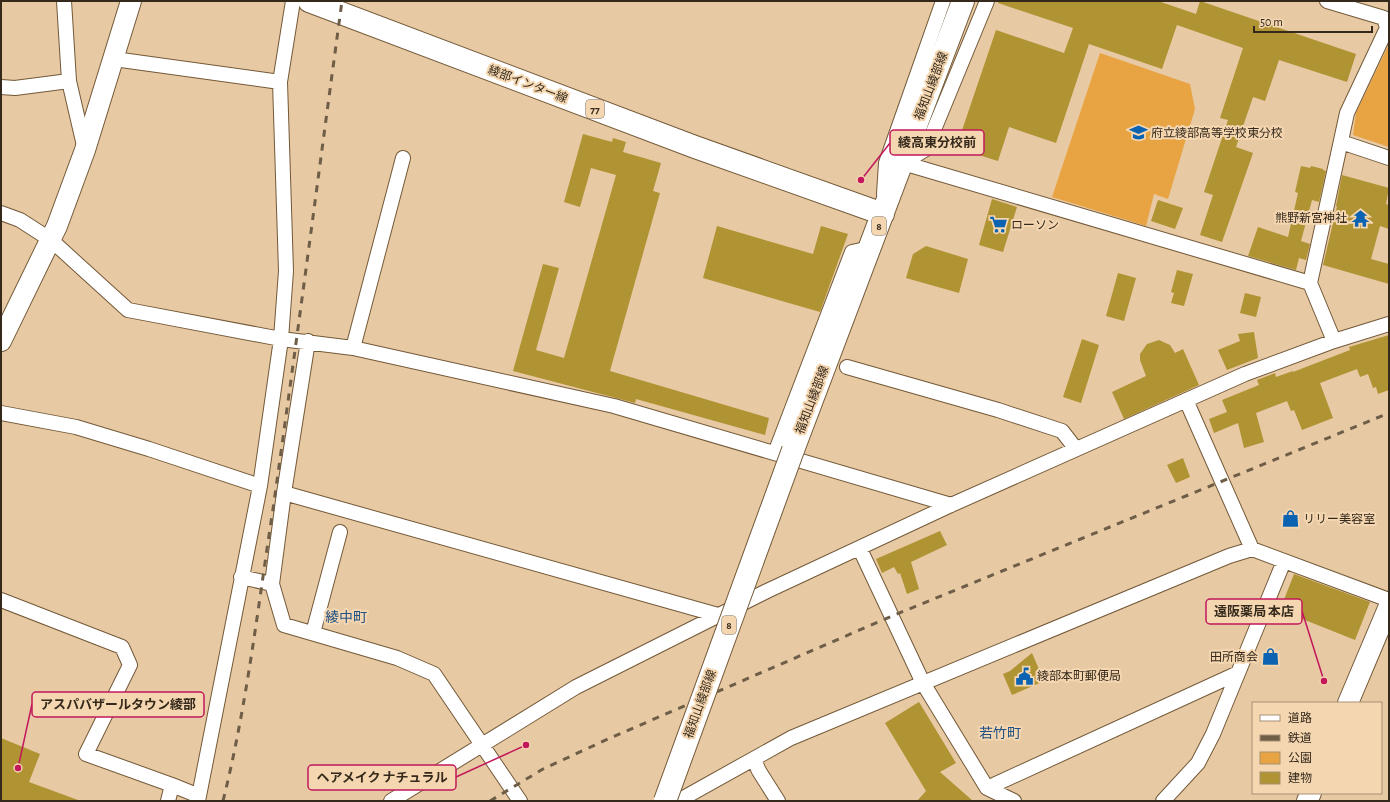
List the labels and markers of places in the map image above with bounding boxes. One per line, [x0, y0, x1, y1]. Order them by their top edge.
school or university icon: 府立綾部高等学校東分校 [1128, 123, 1148, 143]
place label: 府立綾部高等学校東分校 [1151, 126, 1283, 139]
callout: 綾高東分校前 [890, 130, 984, 155]
temple icon: 熊野新宮神社 [1350, 208, 1370, 228]
place label: 熊野新宮神社 [1275, 211, 1347, 224]
supermarket icon: ローソン [988, 215, 1008, 235]
place label: ローソン [1011, 219, 1059, 231]
shop icon: リリー美容室 [1280, 509, 1300, 529]
place label: リリー美容室 [1303, 512, 1375, 525]
callout: 遠阪薬局 本店 [1206, 599, 1302, 624]
shop icon: 田所商会 [1261, 647, 1281, 667]
place label: 田所商会 [1210, 650, 1258, 663]
public building icon: 綾部本町郵便局 [1014, 666, 1034, 686]
place label: 綾部本町郵便局 [1037, 669, 1121, 682]
callout: アスパバザールタウン綾部 [32, 692, 204, 717]
callout: ヘアメイク ナチュラル [308, 765, 456, 790]

